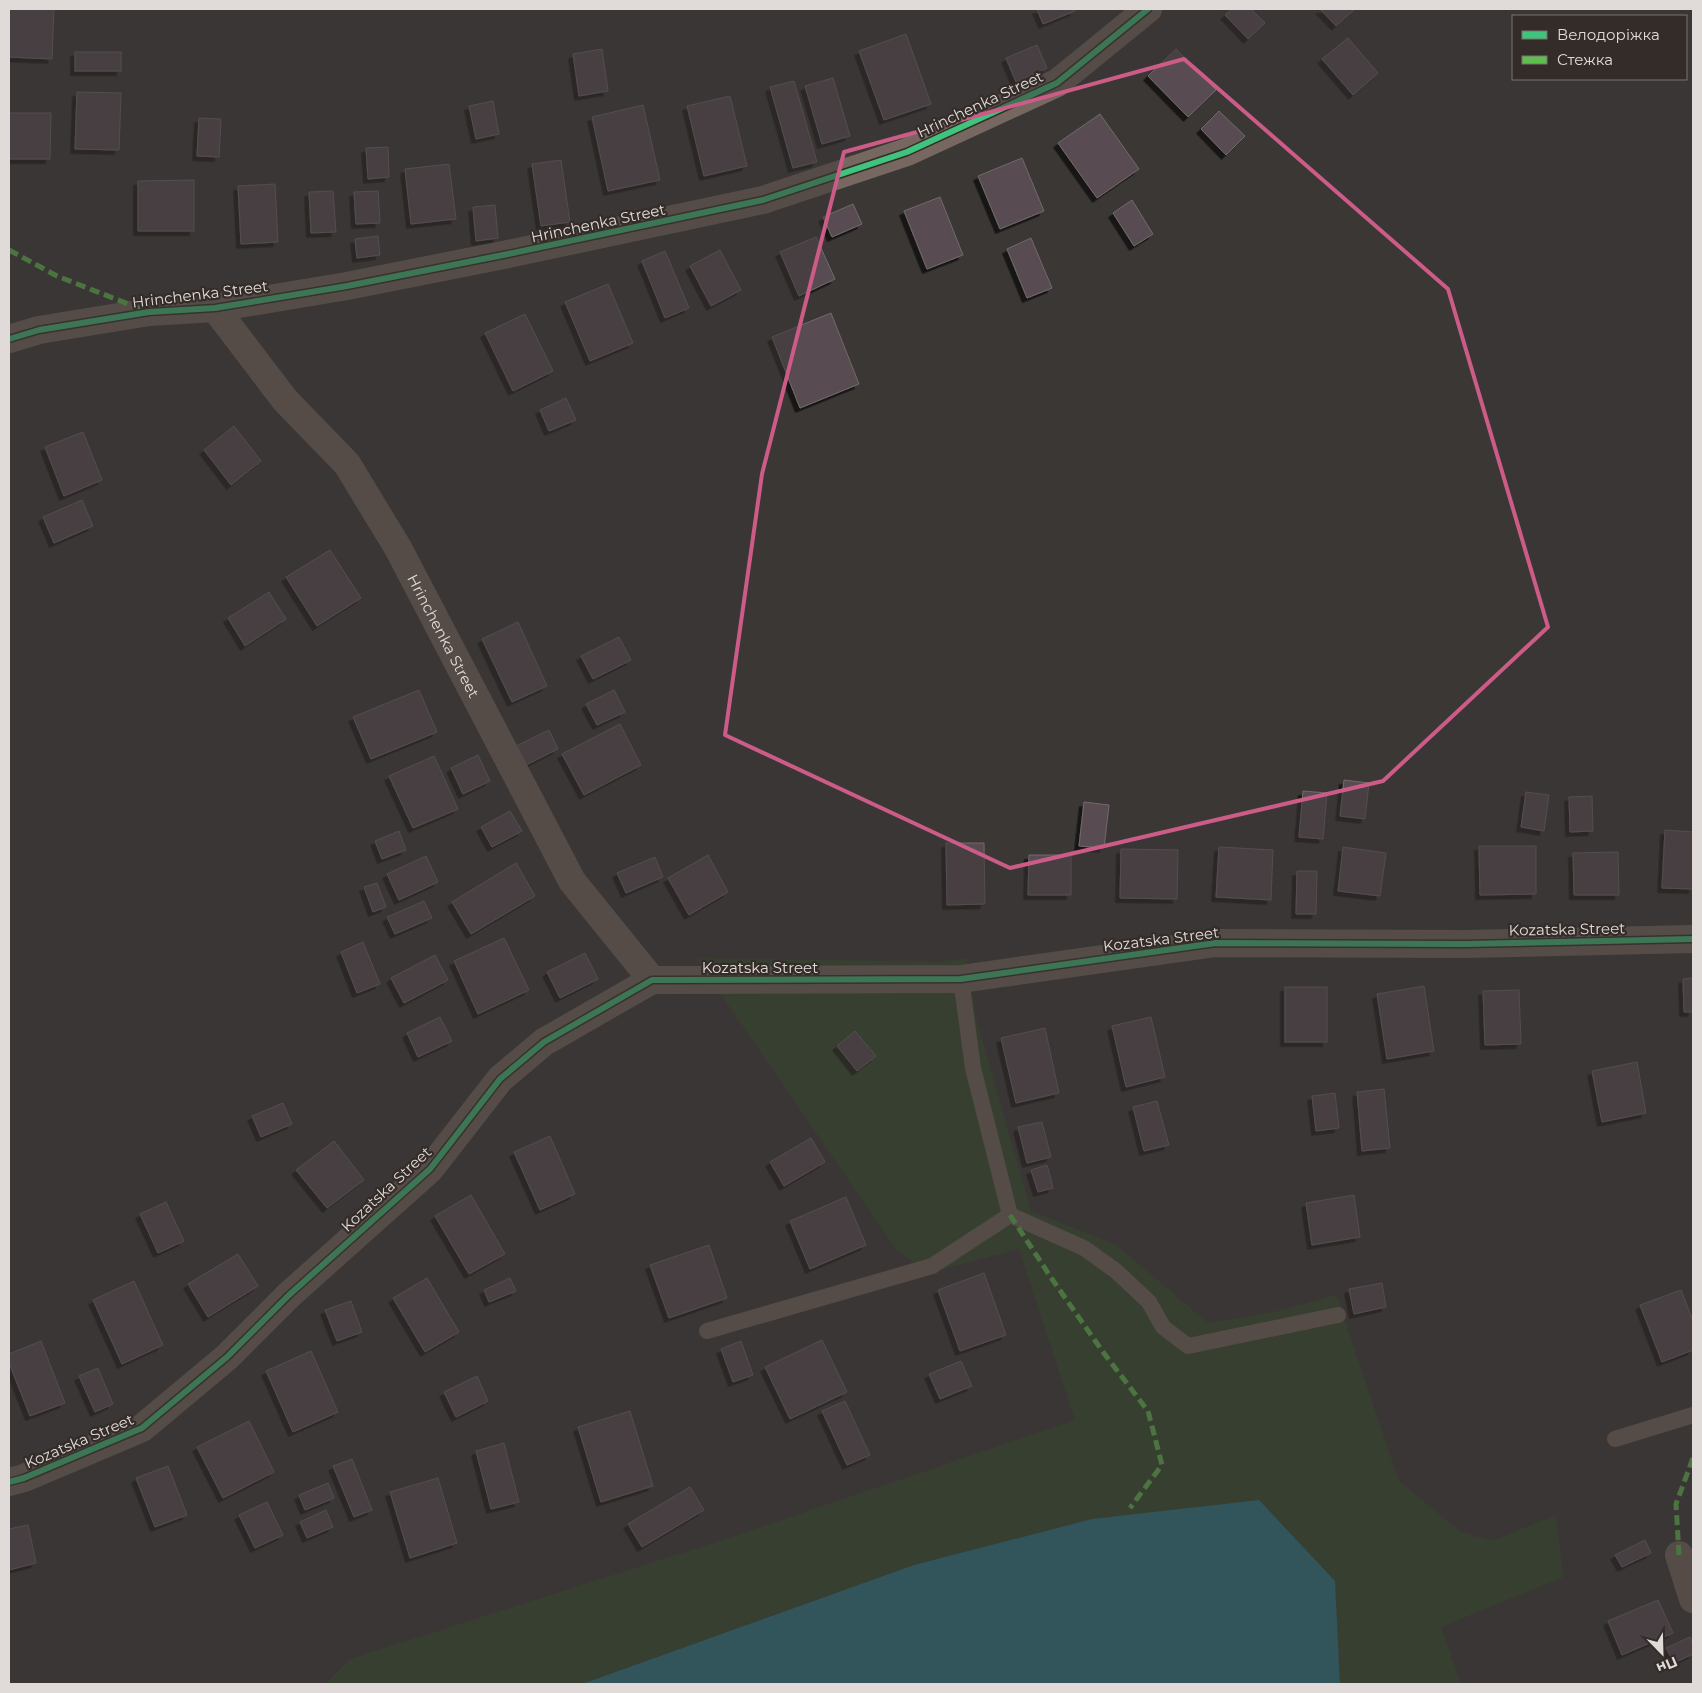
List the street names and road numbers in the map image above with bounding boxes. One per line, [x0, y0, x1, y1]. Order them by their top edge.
street label: Hrinchenka Street [914, 66, 1046, 142]
street label: Hrinchenka Street [529, 199, 667, 247]
street label: Hrinchenka Street [131, 276, 269, 312]
street label: Hrinchenka Street [404, 571, 484, 701]
street label: Kozatska Street [1509, 918, 1625, 940]
street label: Kozatska Street [1102, 922, 1220, 956]
street label: Kozatska Street [702, 958, 818, 977]
street label: Kozatska Street [337, 1142, 435, 1236]
street label: Kozatska Street [22, 1410, 136, 1472]

